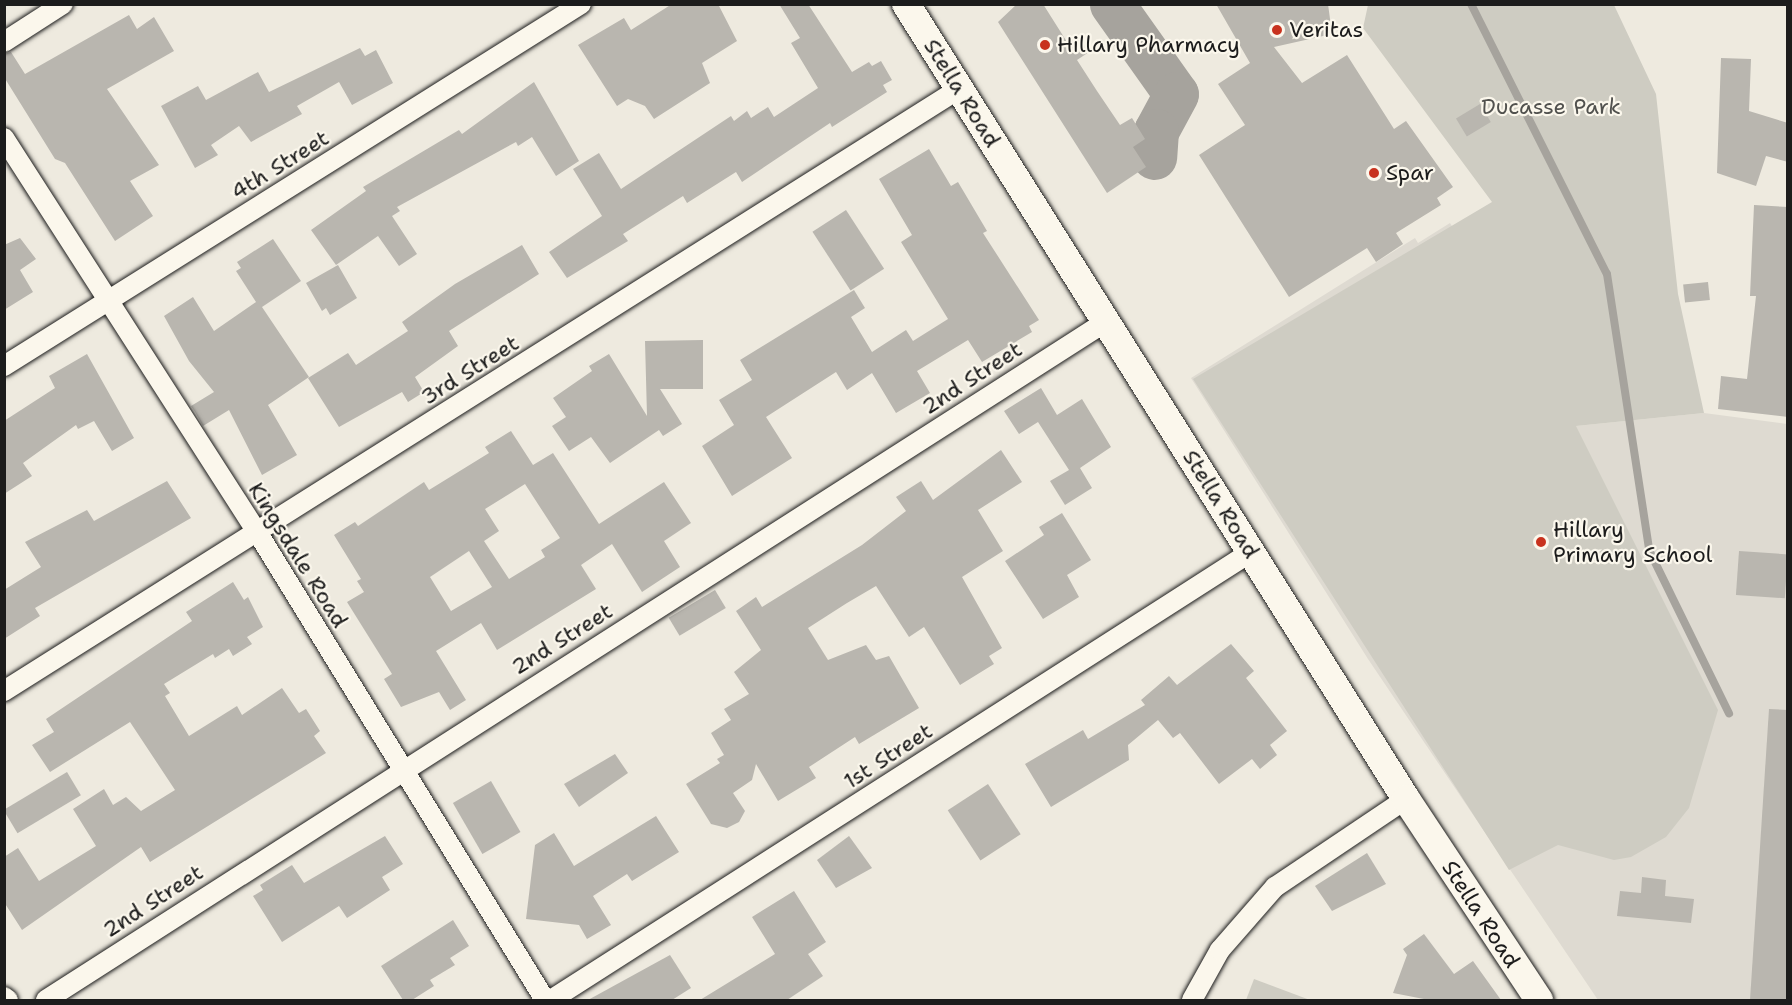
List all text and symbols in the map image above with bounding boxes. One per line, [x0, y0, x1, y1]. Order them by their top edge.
place label: Veritas [1289, 17, 1363, 43]
marker: Veritas [1270, 23, 1284, 37]
place label: Hillary Pharmacy [1057, 32, 1240, 58]
street label: Stella Road [918, 34, 1006, 152]
marker: Hillary Pharmacy [1038, 38, 1052, 52]
park label: Ducasse Park [1481, 94, 1621, 120]
street label: 4th Street [226, 125, 334, 205]
place label: Spar [1386, 160, 1434, 186]
marker: Spar [1367, 166, 1381, 180]
street label: 3rd Street [416, 330, 524, 410]
street label: 2nd Street [917, 336, 1027, 420]
street label: Stella Road [1177, 445, 1265, 563]
street label: Kingsdale Road [243, 478, 353, 632]
place label: Hillary Primary School [1553, 516, 1712, 568]
marker: Hillary Primary School [1534, 535, 1548, 549]
street label: 2nd Street [507, 598, 617, 680]
street label: 1st Street [839, 718, 937, 794]
street label: Stella Road [1436, 855, 1526, 973]
street label: 2nd Street [98, 859, 208, 943]

